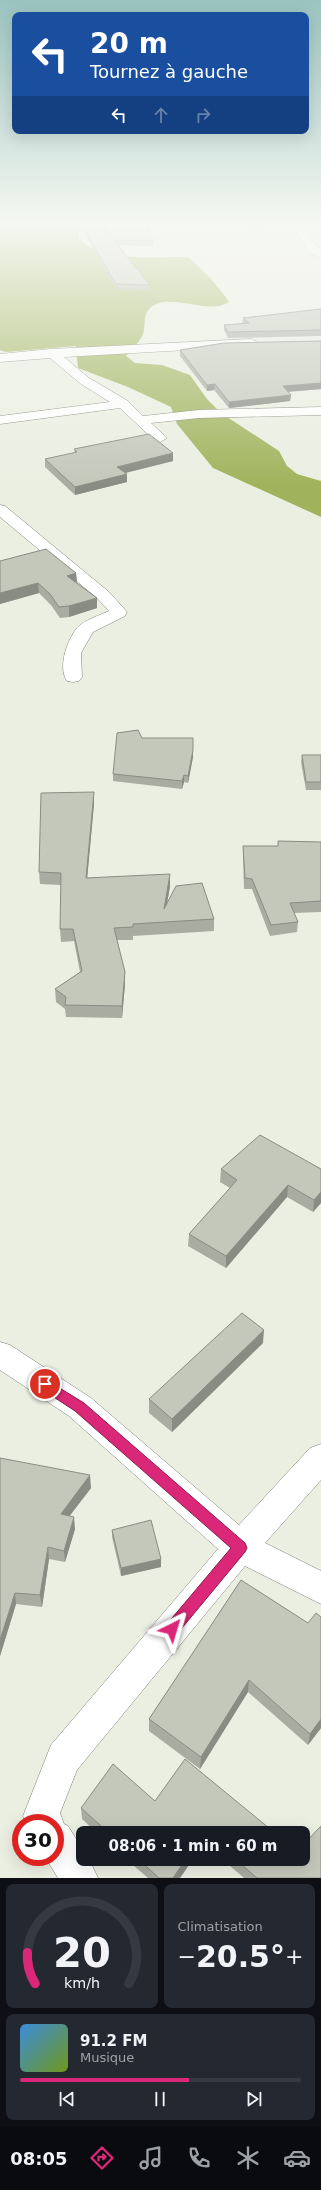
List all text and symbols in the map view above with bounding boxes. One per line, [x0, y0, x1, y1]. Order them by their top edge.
text: 20 m [90, 27, 168, 60]
icon: left [24, 28, 76, 80]
text: Tournez à gauche [90, 61, 248, 82]
icon: left [108, 104, 130, 126]
icon: ahead [150, 104, 172, 126]
icon: right [192, 104, 214, 126]
pin [28, 1367, 62, 1401]
icon: arrive [34, 1373, 56, 1395]
position arrow [151, 1608, 193, 1650]
speed limit sign: 30 [12, 1814, 64, 1866]
text: 08:06 · 1 min · 60 m [109, 1837, 277, 1855]
text: Climatisation [178, 1919, 263, 1934]
text: 20 [53, 1928, 111, 1977]
text: 20.5° [196, 1939, 285, 1974]
text: − [178, 1944, 196, 1969]
text: + [285, 1944, 303, 1969]
text: km/h [64, 1975, 100, 1991]
text: 91.2 FM [80, 2032, 147, 2050]
text: Musique [80, 2050, 134, 2065]
icon: previous [56, 2088, 78, 2110]
icon: pause [149, 2088, 171, 2110]
icon: next [243, 2088, 265, 2110]
icon: directions [88, 2144, 116, 2172]
icon: music [137, 2144, 165, 2172]
icon: phone [185, 2144, 213, 2172]
icon: climate [234, 2144, 262, 2172]
icon: car [283, 2144, 311, 2172]
text: 08:05 [10, 2148, 68, 2169]

